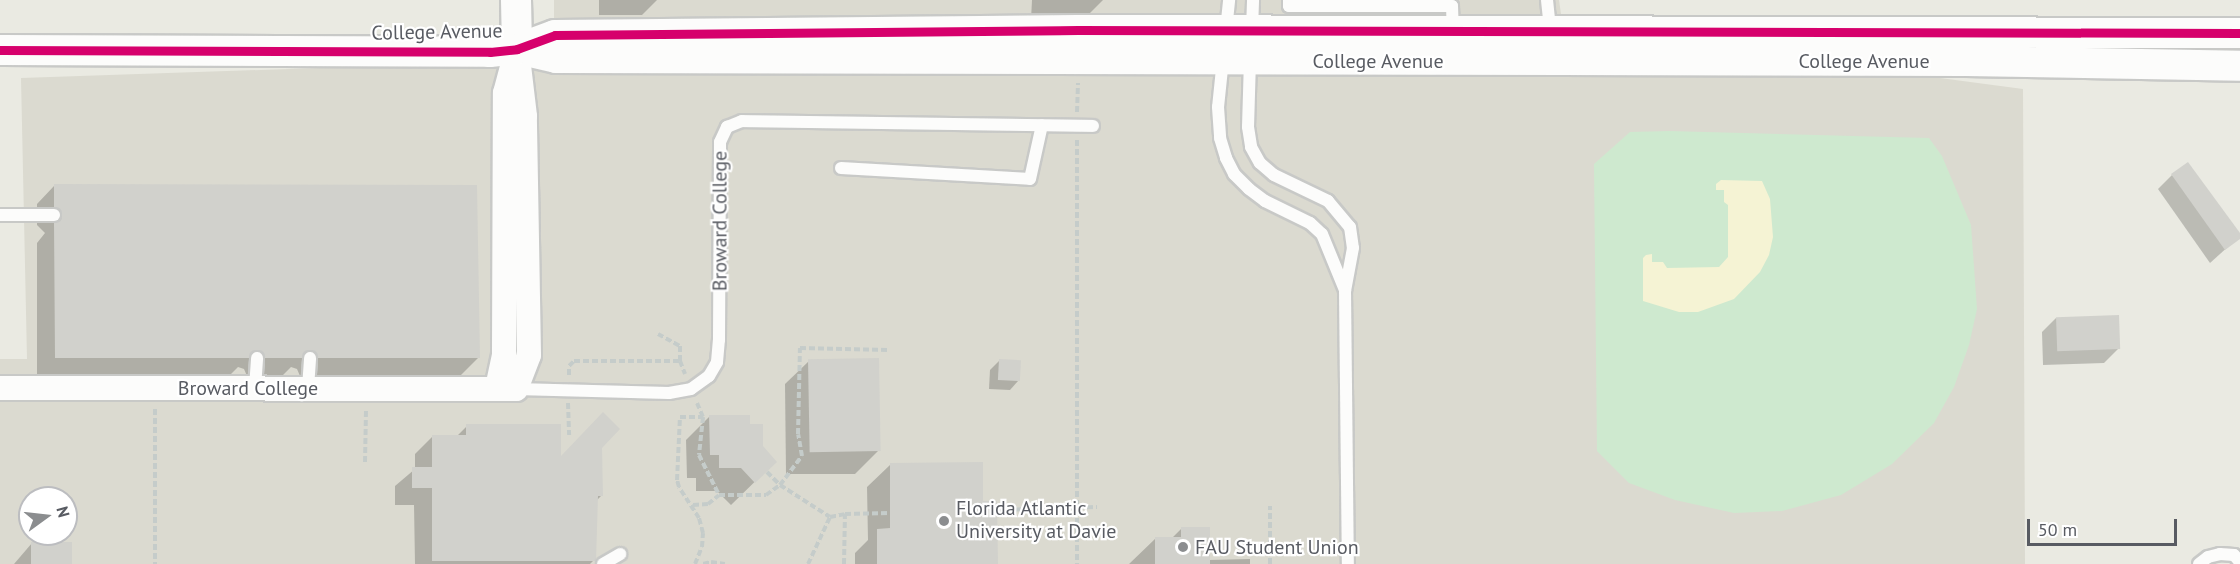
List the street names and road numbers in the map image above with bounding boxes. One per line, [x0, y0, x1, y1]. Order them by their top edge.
street label: College Avenue [371, 19, 503, 45]
street label: College Avenue [1312, 49, 1444, 73]
street label: College Avenue [1798, 49, 1930, 73]
street label: Broward College [708, 151, 732, 291]
street label: Broward College [178, 376, 318, 400]

